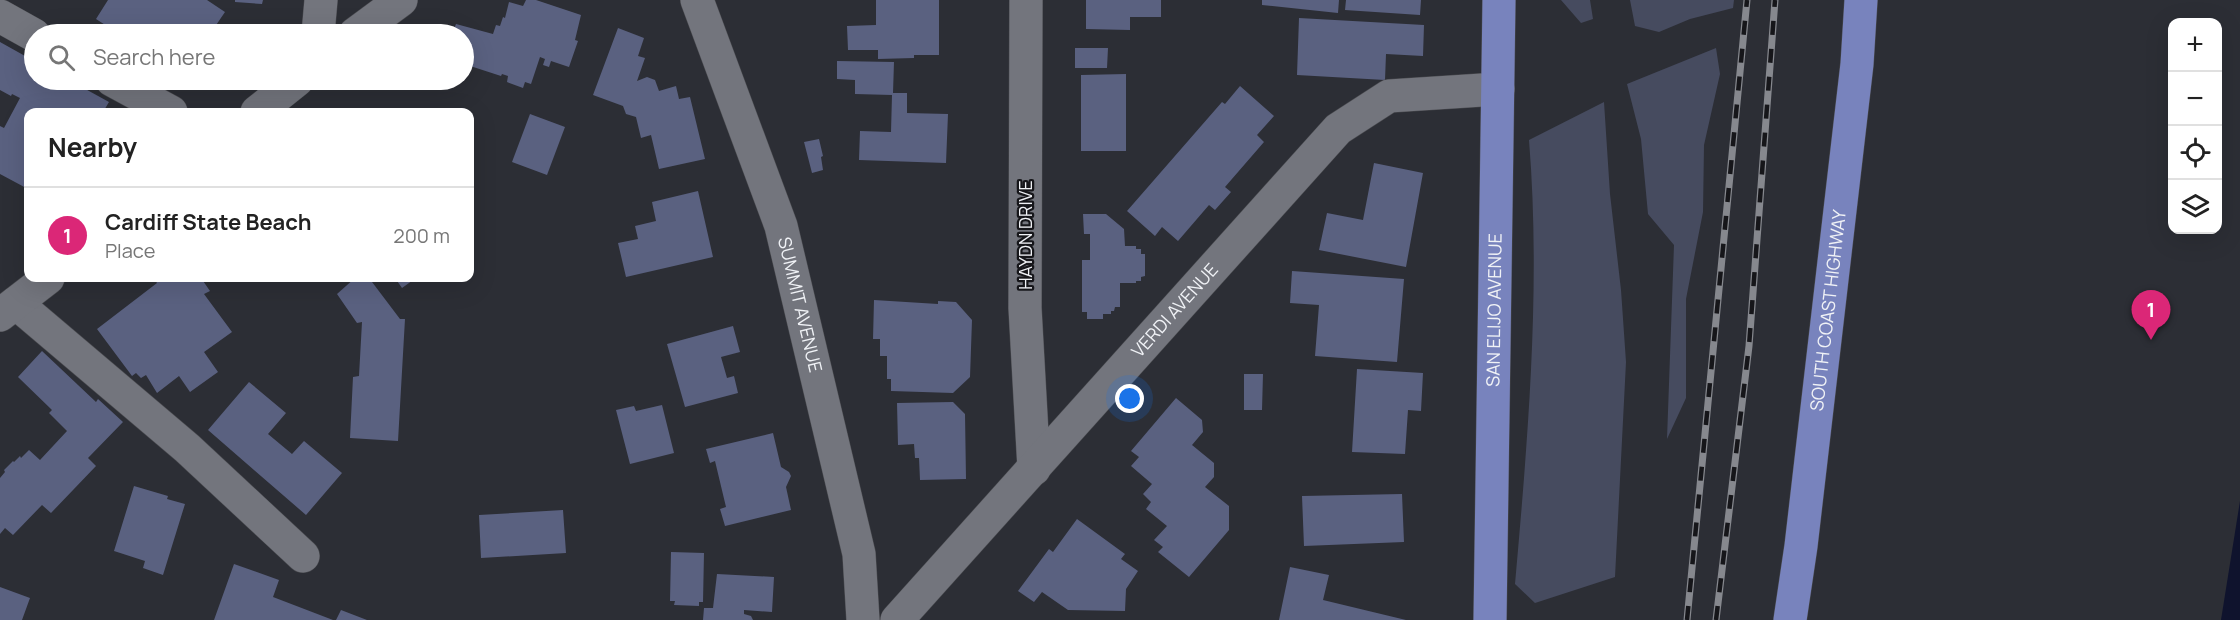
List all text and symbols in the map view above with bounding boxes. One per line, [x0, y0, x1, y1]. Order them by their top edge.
map controls [2168, 18, 2222, 234]
button: + [2168, 18, 2222, 72]
search box [24, 24, 474, 90]
icon: search [45, 41, 78, 74]
text: Search here [93, 42, 215, 72]
button: − [2168, 72, 2222, 126]
button: locate [2168, 126, 2222, 180]
text: Nearby [48, 129, 137, 165]
street label: HAYDN DRIVE [1013, 180, 1037, 290]
button: layers [2168, 180, 2222, 234]
text: Cardiff State Beach [105, 207, 312, 237]
street label: SOUTH COAST HIGHWAY [1804, 207, 1851, 412]
text: 1 [63, 222, 72, 249]
text: 200 m [393, 222, 450, 249]
street label: SAN ELIJO AVENUE [1480, 233, 1507, 387]
street label: SUMMIT AVENUE [773, 234, 828, 375]
text: Place [105, 237, 155, 264]
street label: VERDI AVENUE [1126, 258, 1223, 362]
pin: 1 [2132, 290, 2170, 340]
your location [1115, 384, 1144, 413]

